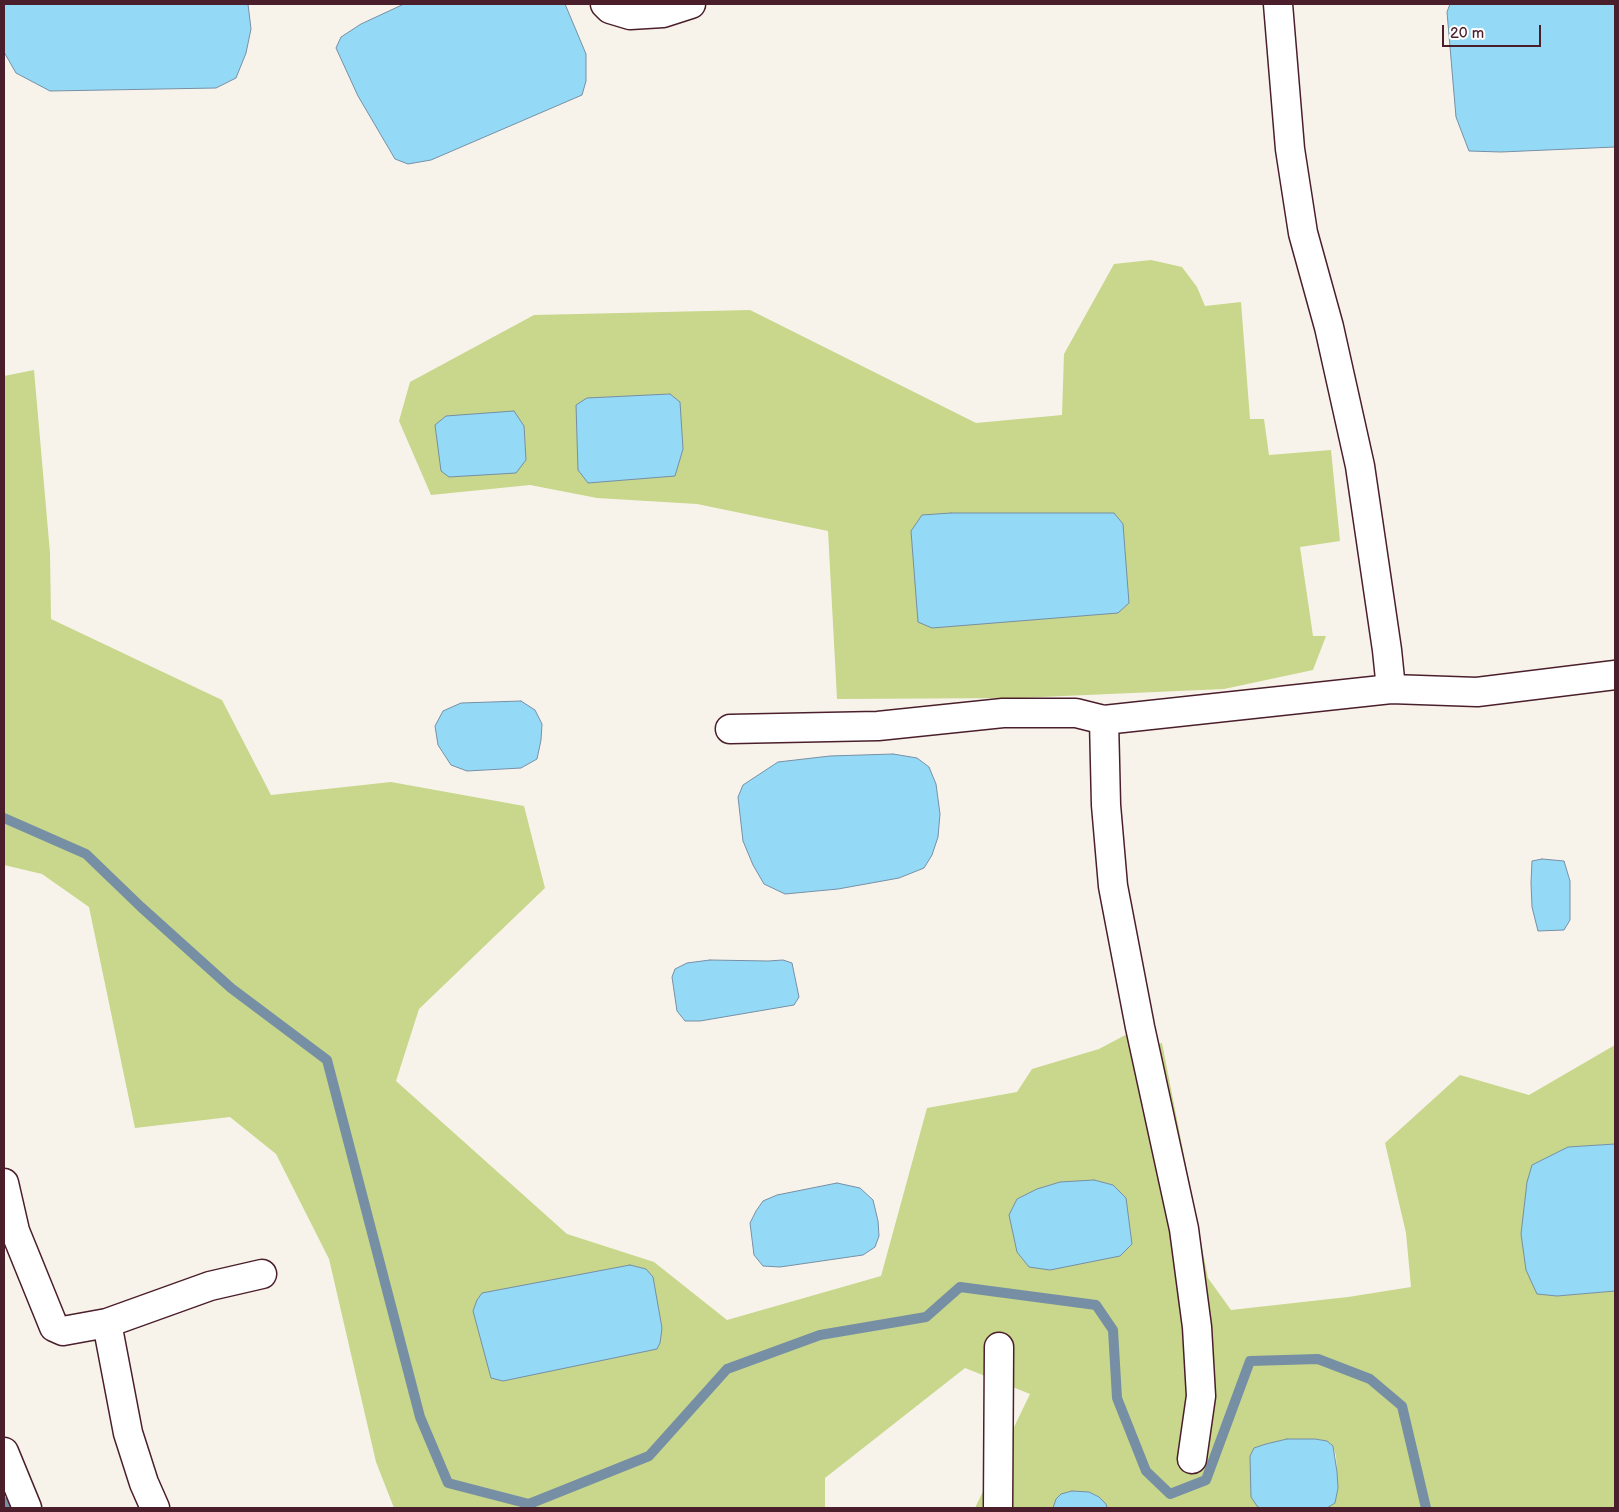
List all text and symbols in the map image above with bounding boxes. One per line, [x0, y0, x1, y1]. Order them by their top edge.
scale bar [1444, 15, 1543, 47]
text: 20 m [1450, 24, 1484, 43]

